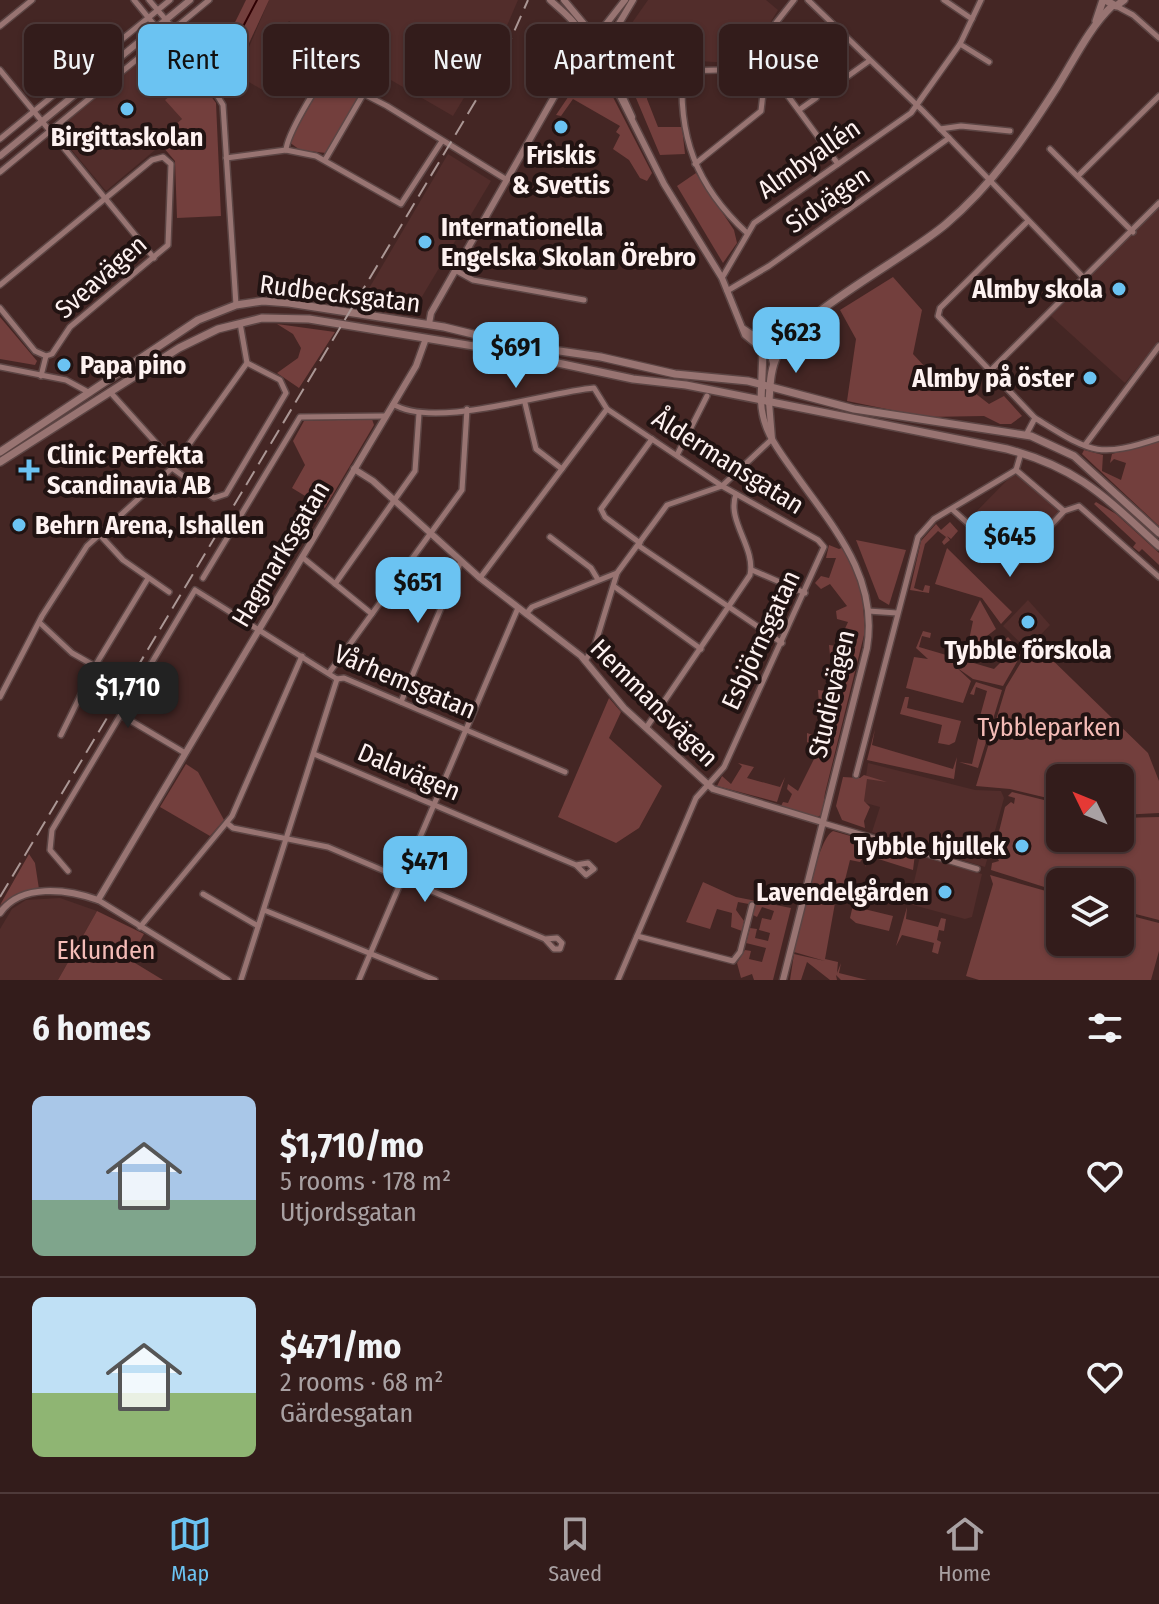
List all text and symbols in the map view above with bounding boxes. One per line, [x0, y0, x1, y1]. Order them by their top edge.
chip: Buy [24, 24, 122, 96]
chip: Rent [138, 24, 247, 96]
chip: Filters [263, 24, 389, 96]
chip: New [405, 24, 510, 96]
chip: Apartment [526, 24, 703, 96]
chip: House [719, 24, 847, 96]
marker: Birgittaskolan [118, 100, 136, 118]
street label: Almbyallén [752, 112, 866, 206]
marker: Friskis & Svettis [552, 118, 570, 136]
place label: Birgittaskolan [51, 122, 203, 153]
place label: Friskis & Svettis [512, 140, 610, 201]
street label: Sidvägen [780, 160, 876, 240]
place label: Internationella Engelska Skolan Örebro [441, 212, 696, 273]
street label: Sveavägen [49, 229, 153, 325]
marker: Internationella Engelska Skolan Örebro [416, 233, 434, 251]
street label: Rudbecksgatan [258, 269, 422, 319]
place label: Almby skola [971, 274, 1103, 305]
marker: Almby skola [1110, 280, 1128, 298]
pin: $623 [749, 307, 843, 375]
text: $623 [771, 317, 821, 348]
pin: $691 [469, 322, 563, 390]
text: $691 [491, 332, 541, 363]
place label: Papa pino [80, 350, 187, 381]
marker: Papa pino [55, 356, 73, 374]
place label: Almby på öster [911, 363, 1074, 394]
marker: Almby på öster [1081, 369, 1099, 387]
street label: Åldermansgatan [646, 401, 811, 521]
place label: Clinic Perfekta Scandinavia AB [47, 440, 212, 501]
marker: Clinic Perfekta Scandinavia AB [18, 459, 40, 481]
street label: Hagmarksgatan [225, 475, 337, 633]
place label: Behrn Arena, Ishallen [35, 510, 264, 541]
pin: $645 [963, 511, 1057, 579]
marker: Behrn Arena, Ishallen [10, 516, 28, 534]
text: $645 [984, 521, 1036, 552]
pin: $651 [371, 557, 465, 625]
street label: Esbjörnsgatan [715, 565, 807, 715]
text: $651 [394, 567, 442, 598]
marker: Tybble förskola [1019, 613, 1037, 631]
street label: Studievägen [802, 627, 862, 761]
street label: Hemmansvägen [584, 633, 724, 773]
place label: Tybble förskola [944, 635, 1112, 666]
street label: Vårhemsgatan [329, 638, 481, 726]
pin: $1,710 [63, 662, 193, 730]
text: $1,710 [95, 672, 161, 703]
park label: Tybbleparken [977, 712, 1121, 743]
street label: Dalavägen [353, 737, 465, 807]
north arrow [1046, 764, 1134, 852]
map controls [1046, 764, 1134, 956]
place label: Tybble hjullek [854, 831, 1007, 862]
pin: $471 [378, 836, 472, 904]
marker: Tybble hjullek [1013, 837, 1031, 855]
text: $471 [401, 846, 449, 877]
button: layers [1046, 868, 1134, 956]
place label: Lavendelgården [756, 877, 929, 908]
marker: Lavendelgården [936, 883, 954, 901]
park label: Eklunden [57, 935, 155, 966]
icon: filters [1083, 1006, 1127, 1050]
text: 6 homes [32, 1008, 151, 1049]
text: $1,710/mo [280, 1125, 424, 1166]
icon: home [96, 1128, 192, 1224]
icon: heart [1083, 1154, 1127, 1198]
text: 5 rooms · 178 m² [280, 1166, 451, 1197]
text: Utjordsgatan [280, 1197, 417, 1228]
text: $471/mo [280, 1326, 401, 1367]
icon: home [96, 1329, 192, 1425]
icon: heart [1083, 1355, 1127, 1399]
text: 2 rooms · 68 m² [280, 1367, 443, 1398]
text: Gärdesgatan [280, 1398, 413, 1429]
tab: Map [168, 1512, 212, 1587]
tab: Saved [548, 1512, 602, 1587]
tab: Home [938, 1512, 991, 1587]

